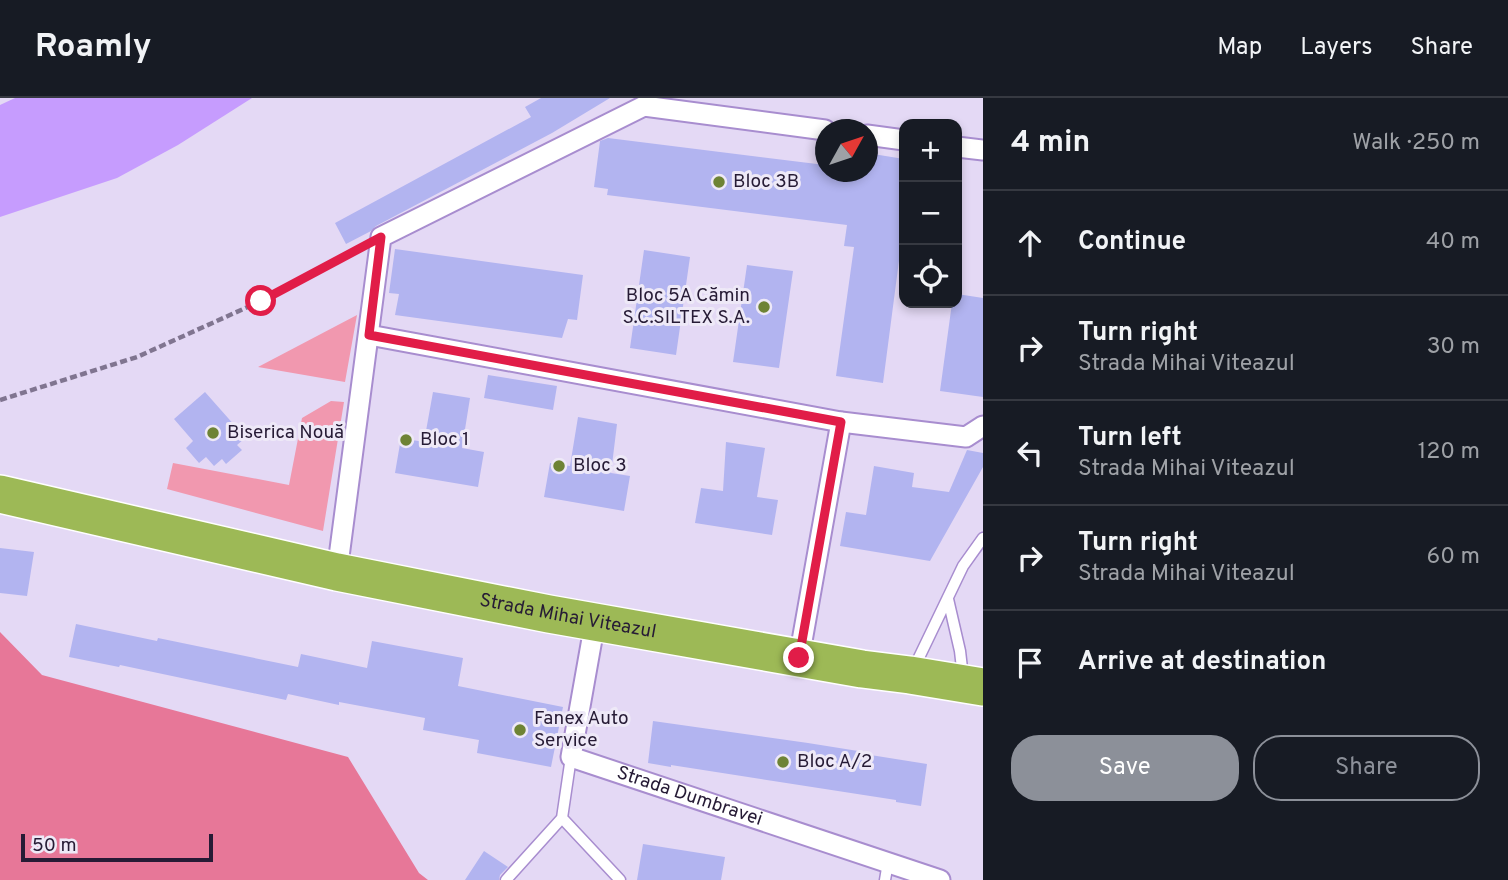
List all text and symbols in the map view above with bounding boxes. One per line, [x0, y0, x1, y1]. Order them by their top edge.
text: Roamly [35, 27, 151, 69]
text: Map [1217, 33, 1262, 63]
text: Layers [1300, 33, 1372, 63]
text: Share [1410, 33, 1473, 63]
north arrow [815, 119, 878, 182]
map controls [899, 119, 962, 308]
button: + [899, 119, 962, 182]
text: 4 min [1011, 125, 1090, 162]
text: Walk · 250 m [1352, 129, 1480, 158]
place label: Bloc 3B [733, 170, 799, 194]
marker: Bloc 3B [711, 174, 727, 190]
button: − [899, 182, 962, 245]
icon: ahead [1011, 224, 1049, 262]
text: Continue [1078, 226, 1186, 259]
text: 40 m [1426, 228, 1480, 257]
button: locate [899, 245, 962, 308]
place label: Bloc 5A Cămin S.C.SILTEX S.A. [622, 284, 750, 330]
route start [245, 285, 276, 316]
marker: Bloc 5A Cămin S.C.SILTEX S.A. [756, 299, 772, 315]
text: Turn right [1078, 317, 1198, 350]
icon: right [1011, 329, 1049, 367]
text: 30 m [1427, 333, 1480, 362]
text: Strada Mihai Viteazul [1078, 350, 1295, 379]
place label: Biserica Nouă [227, 421, 344, 445]
text: Turn left [1078, 422, 1182, 455]
marker: Biserica Nouă [205, 425, 221, 441]
place label: Bloc 1 [420, 428, 469, 452]
marker: Bloc 1 [398, 432, 414, 448]
icon: left [1011, 434, 1049, 472]
text: 120 m [1418, 438, 1480, 467]
place label: Bloc 3 [573, 454, 627, 478]
text: Strada Mihai Viteazul [1078, 455, 1295, 484]
marker: Bloc 3 [551, 458, 567, 474]
text: Turn right [1078, 527, 1198, 560]
icon: right [1011, 539, 1049, 577]
text: 60 m [1427, 543, 1480, 572]
text: Strada Mihai Viteazul [1078, 560, 1295, 589]
street label: Strada Mihai Viteazul [477, 589, 658, 645]
route end [783, 642, 814, 673]
icon: arrive [1011, 644, 1049, 682]
text: Arrive at destination [1078, 646, 1326, 679]
place label: Fanex Auto Service [534, 707, 629, 753]
marker: Fanex Auto Service [512, 722, 528, 738]
button: Save [1011, 735, 1239, 801]
button: Share [1253, 735, 1480, 801]
place label: Bloc A/2 [797, 750, 872, 774]
marker: Bloc A/2 [775, 754, 791, 770]
street label: Strada Dumbravei [613, 761, 766, 832]
scale bar [21, 831, 214, 863]
text: 50 m [32, 834, 77, 858]

